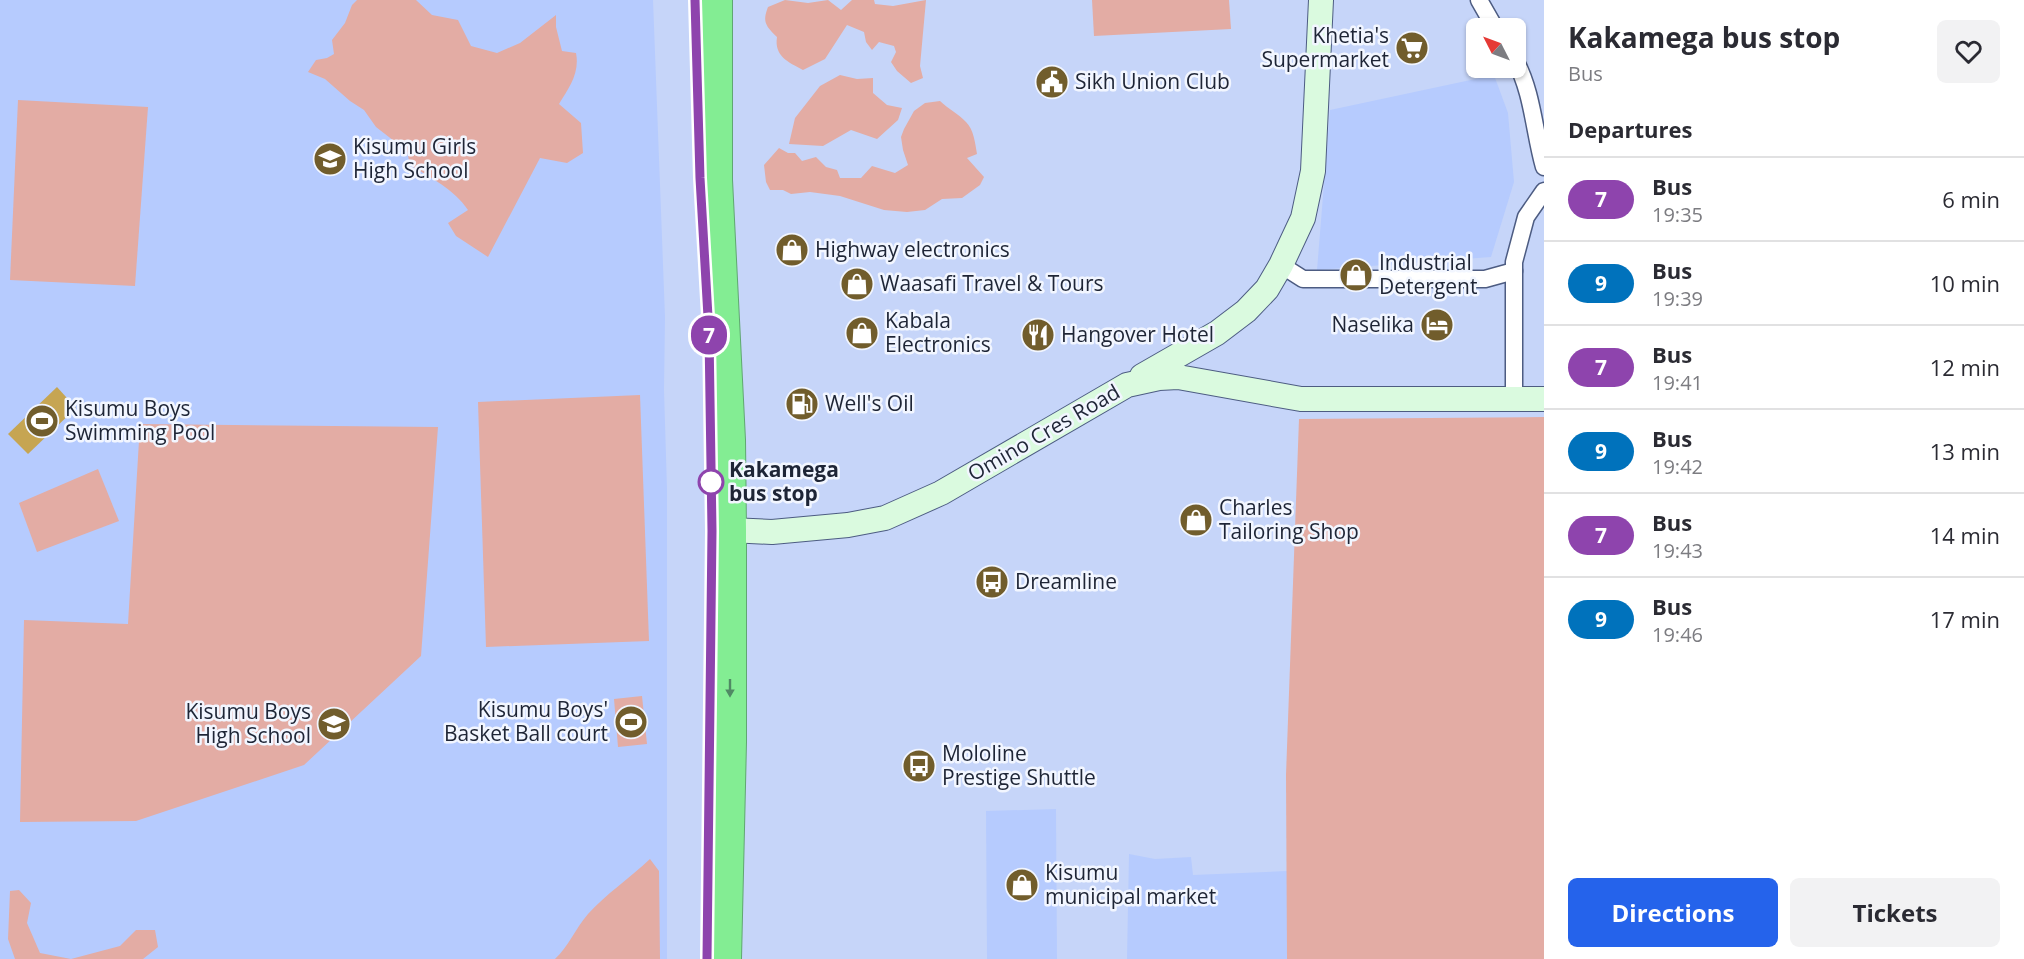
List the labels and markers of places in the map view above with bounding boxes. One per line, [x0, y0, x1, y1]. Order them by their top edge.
place label: Khetia's Supermarket [1261, 21, 1389, 73]
supermarket icon: Khetia's Supermarket [1394, 30, 1430, 66]
public building icon: Sikh Union Club [1034, 64, 1070, 100]
place label: Sikh Union Club [1075, 67, 1230, 95]
place label: Kisumu Girls High School [353, 132, 476, 184]
school or university icon: Kisumu Girls High School [312, 141, 348, 177]
shop icon: Highway electronics [774, 232, 810, 268]
place label: Highway electronics [815, 235, 1010, 263]
place label: Industrial Detergent [1379, 248, 1477, 300]
shop icon: Industrial Detergent [1338, 257, 1374, 293]
shop icon: Waasafi Travel & Tours [839, 266, 875, 302]
place label: Waasafi Travel & Tours [880, 269, 1104, 297]
place label: Kabala Electronics [885, 306, 991, 358]
hotel icon: Naselika [1419, 307, 1455, 343]
place label: Naselika [1331, 310, 1414, 338]
shop icon: Kabala Electronics [844, 315, 880, 351]
restaurant icon: Hangover Hotel [1020, 317, 1056, 353]
place label: Hangover Hotel [1061, 320, 1214, 348]
fuel station icon: Well's Oil [784, 386, 820, 422]
place label: Well's Oil [825, 389, 914, 417]
place label: Kisumu Boys Swimming Pool [65, 394, 215, 446]
sports icon: Kisumu Boys Swimming Pool [24, 403, 60, 439]
place label: Kakamega bus stop [729, 455, 839, 507]
marker: Kakamega bus stop [698, 469, 724, 495]
place label: Charles Tailoring Shop [1219, 493, 1359, 545]
shop icon: Charles Tailoring Shop [1178, 502, 1214, 538]
bus stop icon: Dreamline [974, 564, 1010, 600]
place label: Dreamline [1015, 567, 1117, 595]
place label: Kisumu Boys' Basket Ball court [444, 695, 608, 747]
place label: Kisumu Boys High School [185, 697, 311, 749]
sports icon: Kisumu Boys' Basket Ball court [613, 704, 649, 740]
school or university icon: Kisumu Boys High School [316, 706, 352, 742]
place label: Mololine Prestige Shuttle [942, 739, 1096, 791]
bus stop icon: Mololine Prestige Shuttle [901, 748, 937, 784]
place label: Kisumu municipal market [1045, 858, 1216, 910]
shop icon: Kisumu municipal market [1004, 867, 1040, 903]

